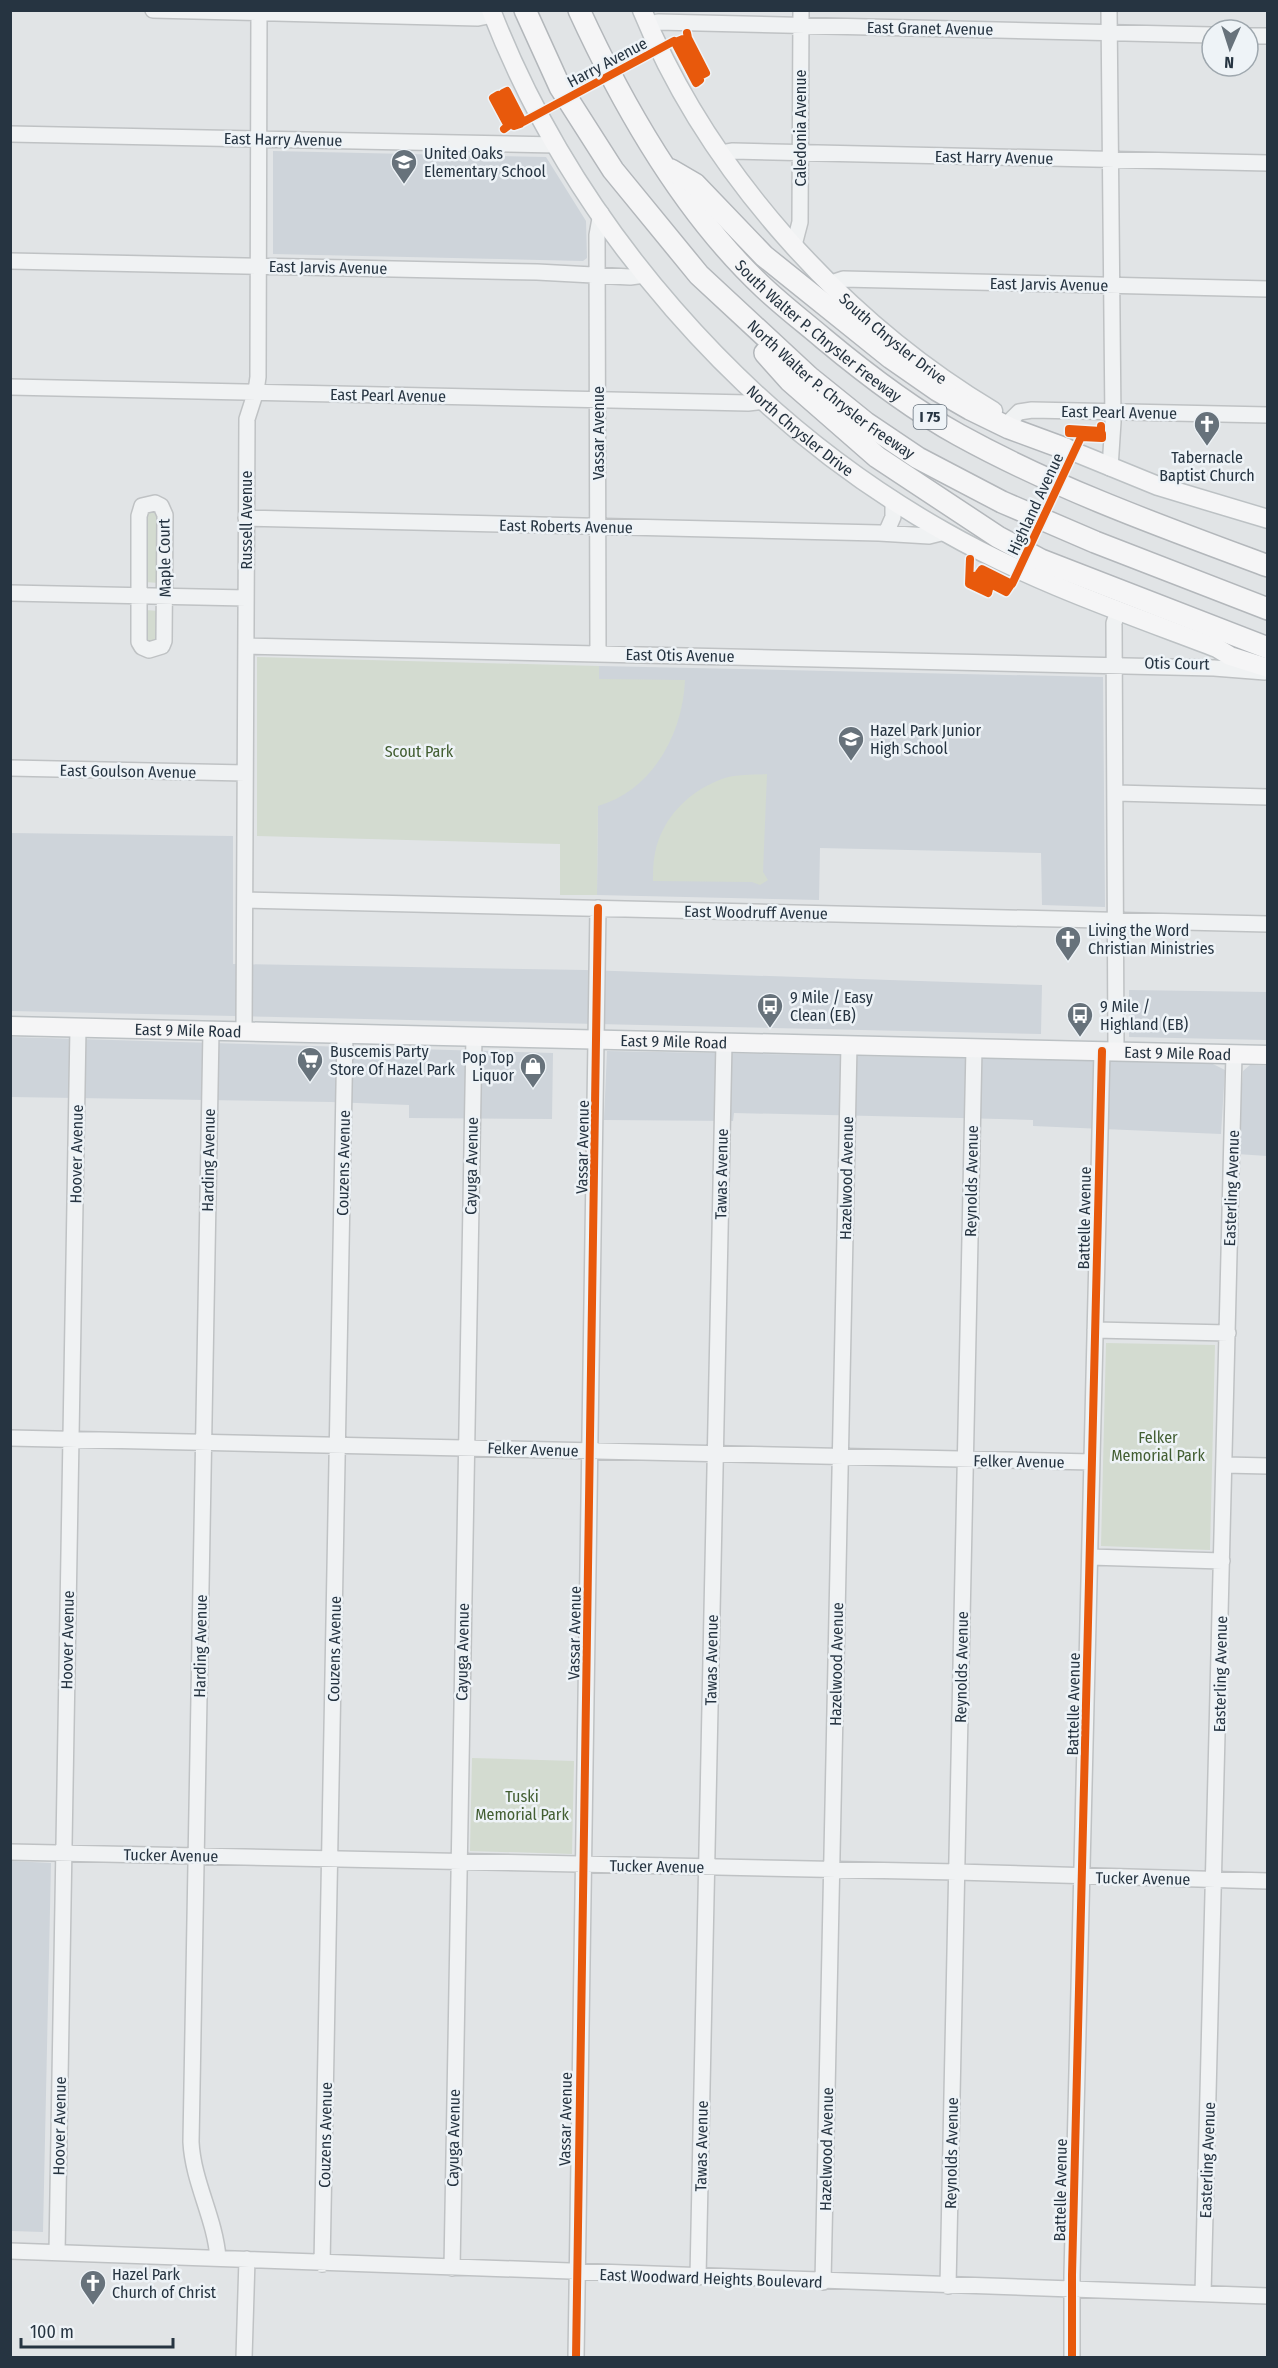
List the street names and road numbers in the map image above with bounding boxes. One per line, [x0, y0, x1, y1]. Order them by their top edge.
street label: East Granet Avenue [867, 18, 993, 39]
street label: Harry Avenue [564, 33, 650, 91]
street label: Caledonia Avenue [791, 69, 810, 186]
street label: East Harry Avenue [224, 129, 343, 150]
street label: East Harry Avenue [935, 147, 1054, 168]
street label: South Walter P. Chrysler Freeway [731, 256, 906, 406]
street label: East Jarvis Avenue [269, 257, 387, 278]
street label: East Jarvis Avenue [990, 274, 1108, 295]
street label: South Chrysler Drive [835, 289, 951, 388]
street label: North Walter P. Chrysler Freeway [744, 316, 919, 464]
street label: North Chrysler Drive [743, 381, 857, 480]
street label: East Pearl Avenue [330, 385, 446, 406]
street label: Vassar Avenue [589, 386, 608, 480]
street label: East Pearl Avenue [1061, 402, 1177, 423]
road number: I 75 [914, 405, 946, 429]
street label: Highland Avenue [1003, 450, 1067, 558]
street label: Russell Avenue [237, 471, 256, 569]
street label: East Roberts Avenue [499, 516, 633, 537]
street label: Maple Court [154, 518, 175, 598]
street label: East Otis Avenue [625, 645, 735, 666]
street label: Otis Court [1144, 653, 1211, 674]
street label: East Goulson Avenue [60, 761, 197, 782]
street label: East Woodruff Avenue [684, 902, 828, 923]
street label: East 9 Mile Road [134, 1020, 242, 1041]
street label: East 9 Mile Road [620, 1031, 727, 1053]
street label: East 9 Mile Road [1124, 1043, 1231, 1064]
street label: Vassar Avenue [572, 1100, 593, 1194]
street label: Hoover Avenue [66, 1104, 87, 1204]
street label: Harding Avenue [198, 1108, 219, 1212]
street label: Couzens Avenue [333, 1110, 354, 1216]
street label: Hazelwood Avenue [836, 1116, 857, 1240]
street label: Cayuga Avenue [461, 1117, 482, 1215]
street label: Reynolds Avenue [961, 1125, 982, 1237]
street label: Tawas Avenue [711, 1128, 732, 1220]
street label: Easterling Avenue [1220, 1129, 1243, 1247]
street label: Battelle Avenue [1074, 1166, 1095, 1270]
street label: Felker Avenue [487, 1438, 579, 1461]
street label: Felker Avenue [973, 1451, 1065, 1472]
street label: Vassar Avenue [564, 1586, 585, 1680]
street label: Hoover Avenue [57, 1590, 78, 1690]
street label: Harding Avenue [190, 1594, 211, 1698]
street label: Couzens Avenue [324, 1596, 345, 1702]
street label: Hazelwood Avenue [826, 1602, 847, 1726]
street label: Cayuga Avenue [452, 1603, 473, 1701]
street label: Reynolds Avenue [951, 1611, 972, 1723]
street label: Tawas Avenue [701, 1614, 722, 1706]
street label: Easterling Avenue [1210, 1616, 1231, 1732]
street label: Battelle Avenue [1063, 1652, 1084, 1756]
street label: Tucker Avenue [124, 1845, 219, 1866]
street label: Tucker Avenue [610, 1856, 705, 1877]
street label: Tucker Avenue [1096, 1868, 1191, 1889]
street label: Vassar Avenue [555, 2072, 576, 2166]
street label: Hoover Avenue [49, 2076, 70, 2176]
street label: Couzens Avenue [315, 2082, 336, 2188]
street label: Hazelwood Avenue [816, 2087, 837, 2211]
street label: Cayuga Avenue [443, 2089, 464, 2187]
street label: Reynolds Avenue [941, 2097, 962, 2209]
street label: Tawas Avenue [691, 2100, 712, 2192]
street label: Easterling Avenue [1196, 2101, 1219, 2219]
street label: Battelle Avenue [1050, 2138, 1071, 2242]
street label: East Woodward Heights Boulevard [599, 2265, 823, 2292]

